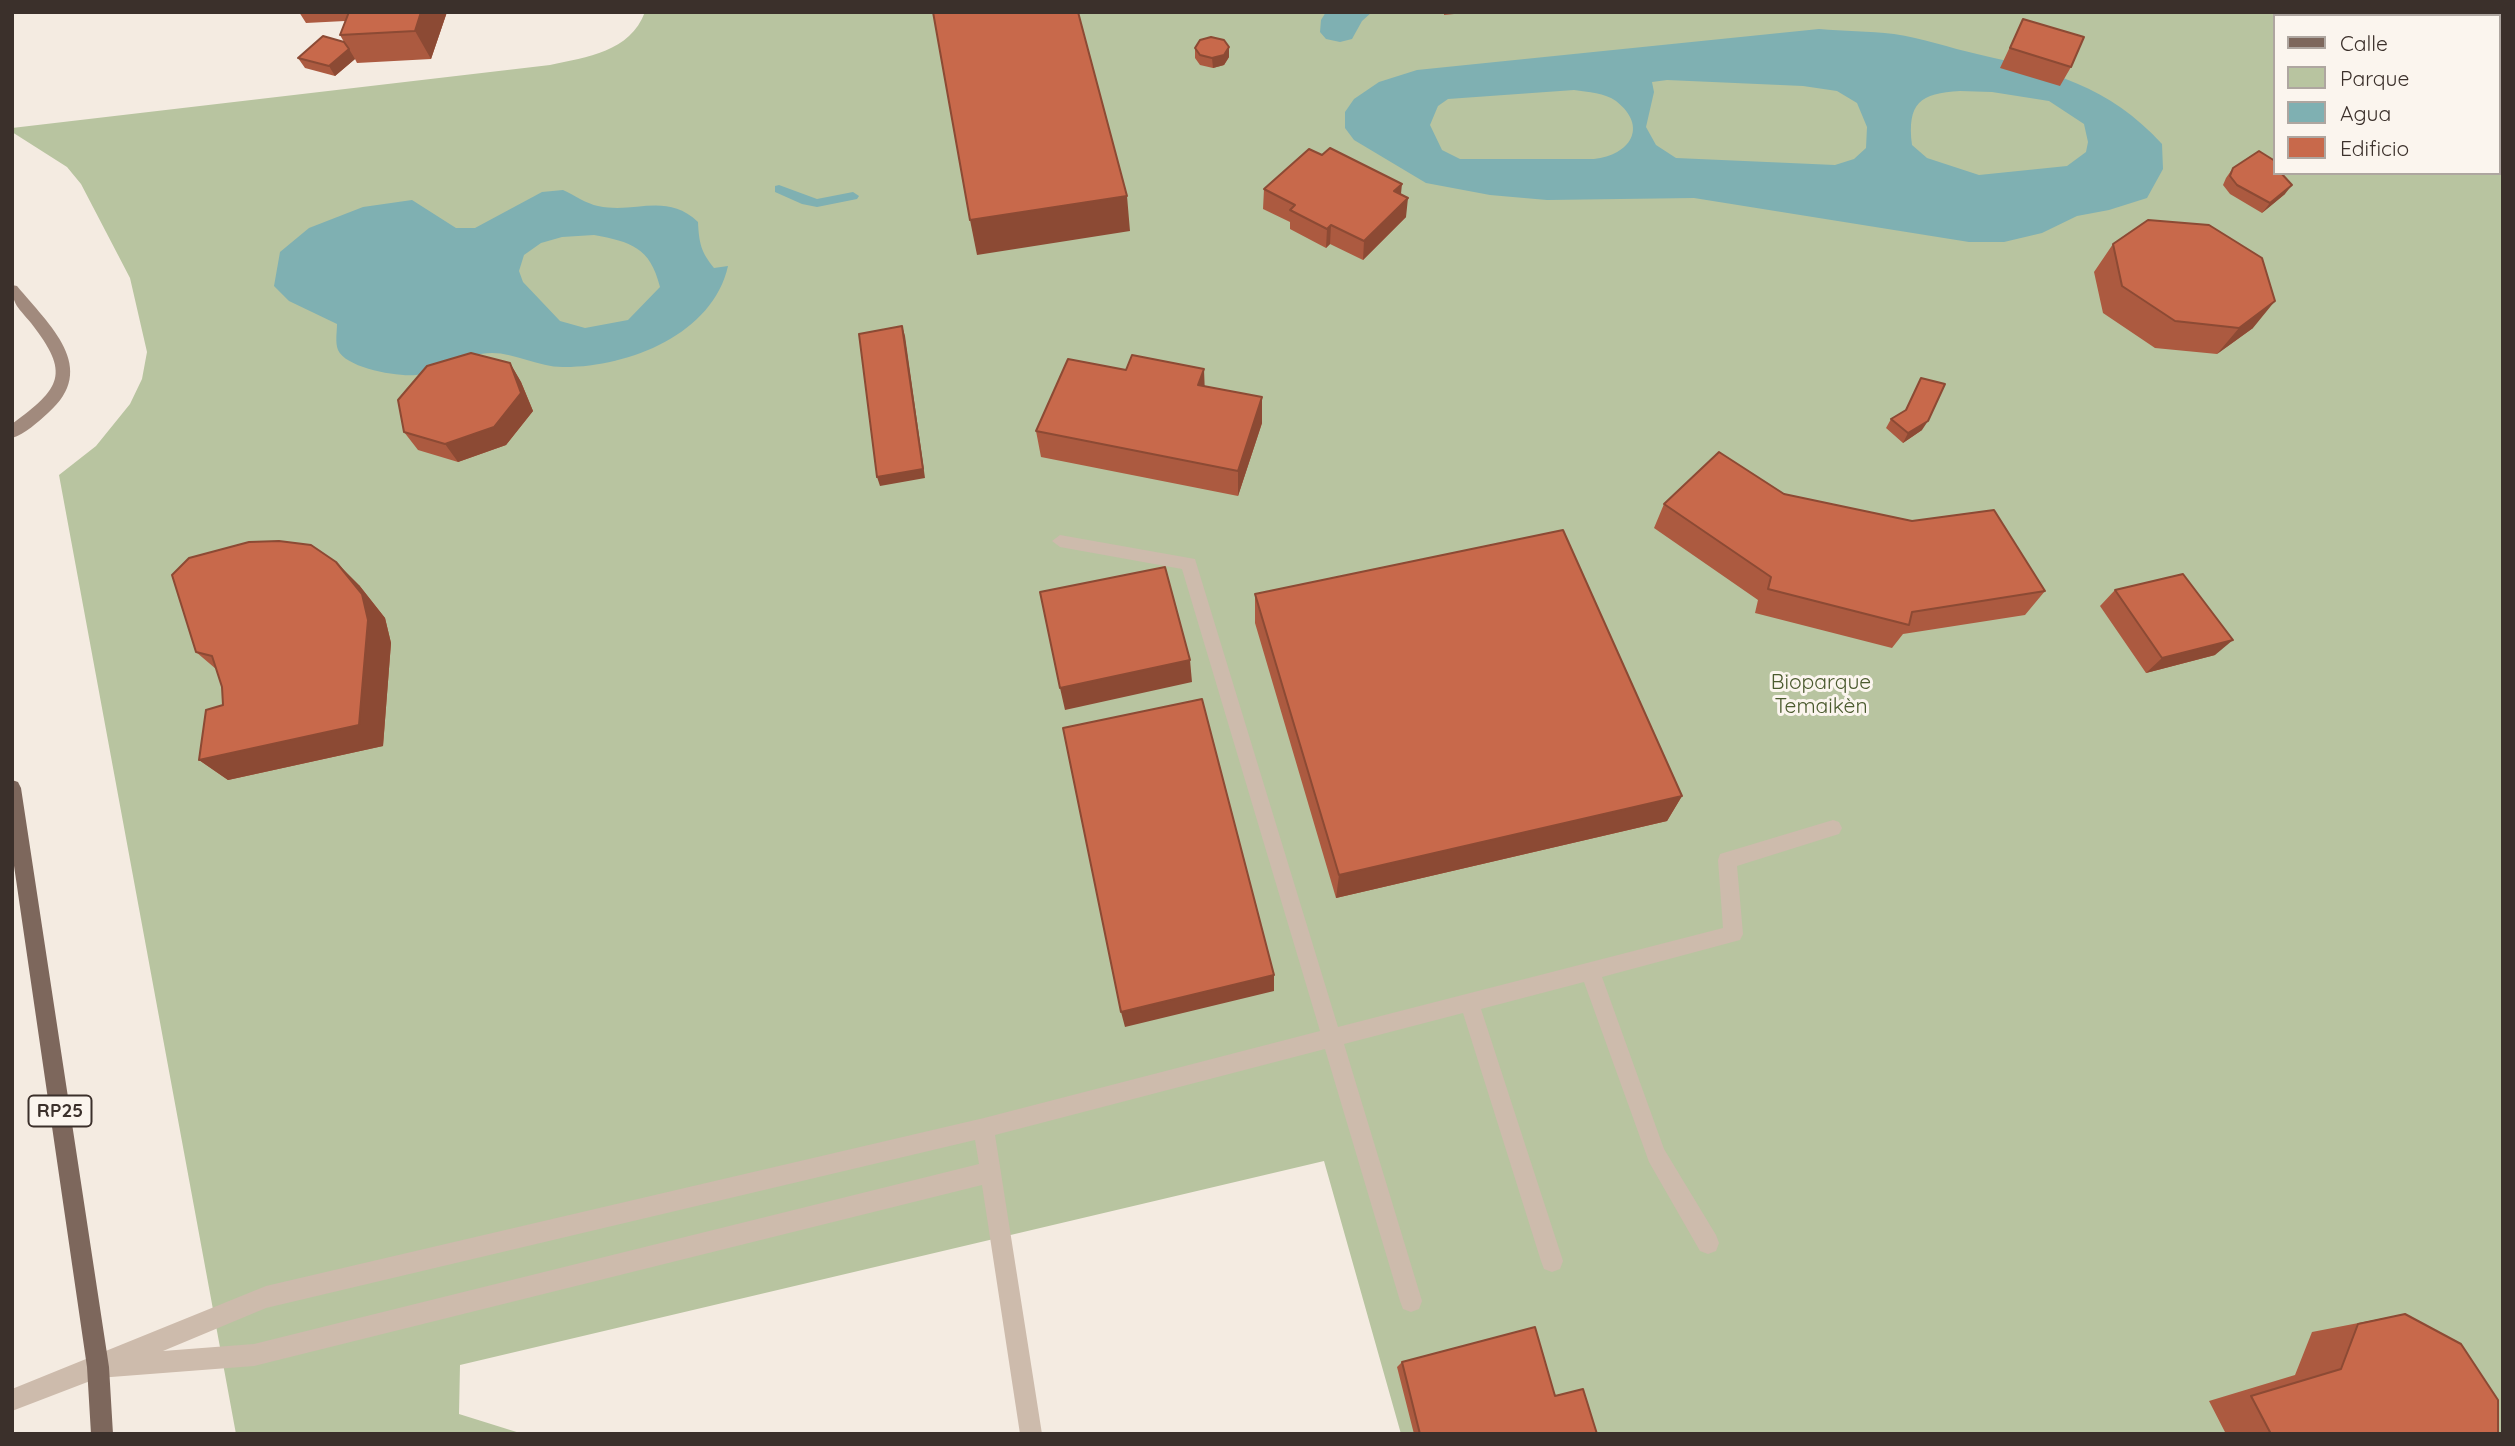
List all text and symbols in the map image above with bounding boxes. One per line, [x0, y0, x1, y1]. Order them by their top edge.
legend [2274, 14, 2501, 175]
text: Calle [2340, 30, 2388, 56]
text: Parque [2340, 65, 2409, 91]
text: Agua [2340, 100, 2391, 126]
text: Edificio [2340, 135, 2409, 161]
park label: Bioparque Temaikèn [1771, 670, 1871, 720]
road number: RP25 [28, 1096, 92, 1126]

